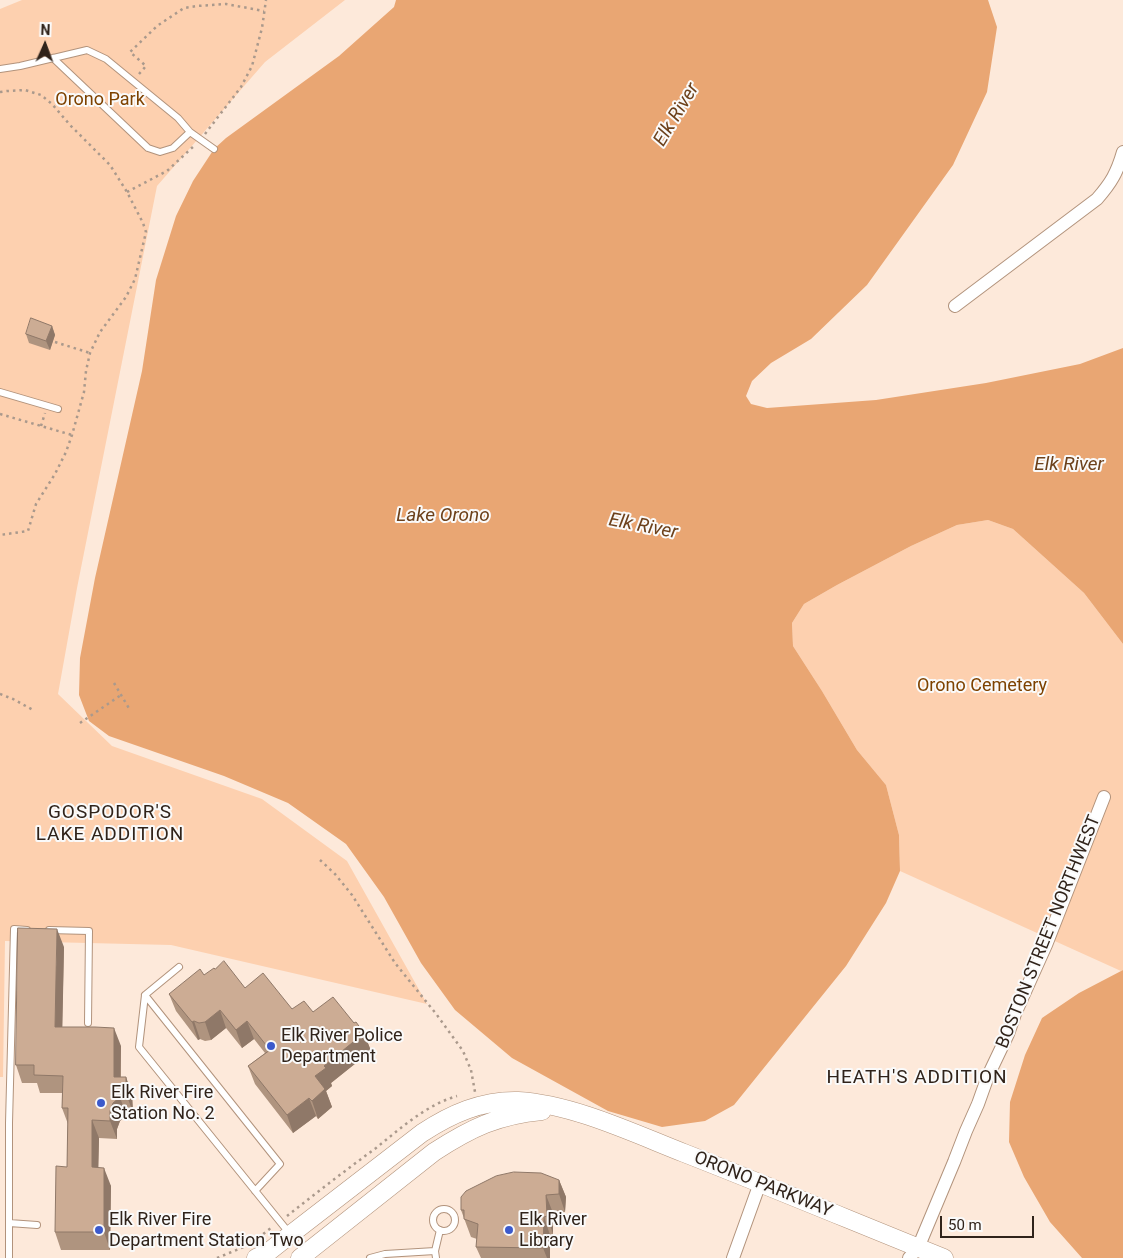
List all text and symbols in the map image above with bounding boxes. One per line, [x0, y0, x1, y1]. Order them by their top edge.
north arrow [20, 20, 70, 70]
text: N [40, 22, 51, 38]
water label: Elk River [649, 79, 705, 151]
park label: Orono Park [55, 89, 145, 111]
water label: Elk River [1034, 454, 1104, 476]
water label: Lake Orono [396, 505, 490, 527]
water label: Elk River [607, 509, 679, 545]
park label: Orono Cemetery [917, 675, 1047, 697]
district label: GOSPODOR'S LAKE ADDITION [34, 802, 186, 846]
street label: BOSTON STREET NORTHWEST [992, 812, 1106, 1052]
place label: Elk River Police Department [281, 1025, 403, 1068]
marker: Elk River Police Department [265, 1040, 277, 1052]
district label: HEATH'S ADDITION [824, 1067, 1010, 1089]
place label: Elk River Fire Station No. 2 [111, 1082, 215, 1124]
marker: Elk River Fire Station No. 2 [95, 1097, 107, 1109]
street label: ORONO PARKWAY [691, 1147, 835, 1223]
scale bar [943, 1206, 1037, 1238]
place label: Elk River Fire Department Station Two [109, 1209, 304, 1252]
place label: Elk River Library [519, 1209, 587, 1252]
text: 50 m [948, 1216, 982, 1234]
marker: Elk River Fire Department Station Two [93, 1224, 105, 1236]
marker: Elk River Library [503, 1224, 515, 1236]

